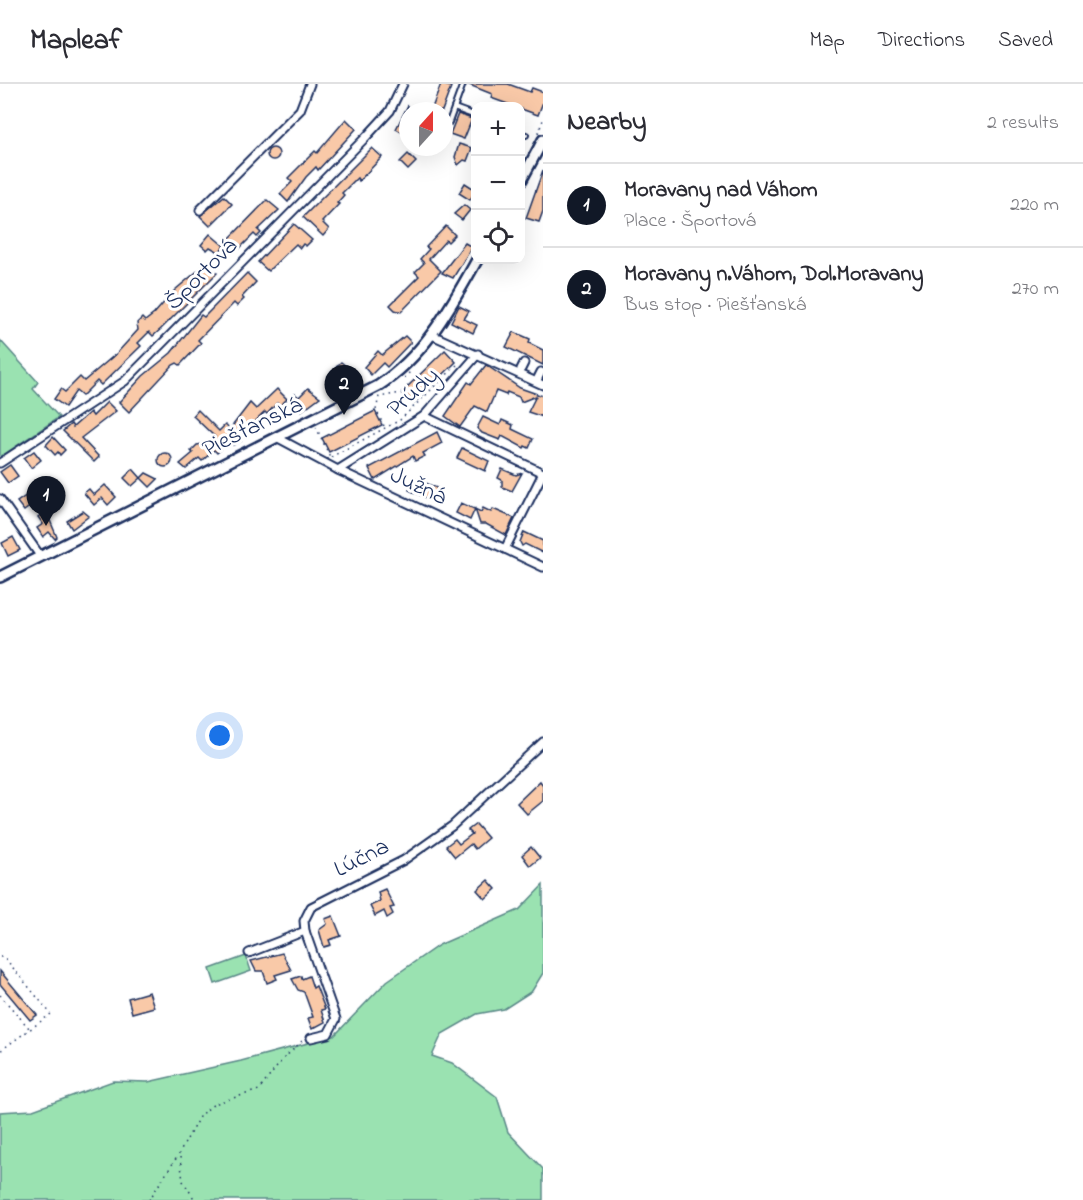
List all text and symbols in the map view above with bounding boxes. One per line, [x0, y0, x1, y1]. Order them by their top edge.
text: Mapleaf [30, 21, 122, 62]
text: Map [809, 26, 845, 56]
text: Directions [878, 26, 965, 56]
text: Saved [998, 26, 1053, 56]
north arrow [399, 102, 453, 156]
map controls [471, 102, 525, 264]
button: + [471, 102, 525, 156]
text: Nearby [567, 104, 646, 142]
text: 2 results [987, 109, 1059, 138]
button: − [471, 156, 525, 210]
text: Moravany nad Váhom [624, 175, 817, 207]
text: 1 [583, 191, 590, 220]
text: 220 m [1010, 191, 1059, 220]
text: Place · Športová [624, 207, 756, 236]
button: locate [471, 210, 525, 264]
street label: Športová [158, 231, 246, 319]
text: Moravany n.Váhom, Dol.Moravany [624, 259, 924, 291]
text: 2 [582, 275, 591, 304]
text: 270 m [1012, 275, 1059, 304]
text: Bus stop · Piešťanská [624, 291, 806, 320]
street label: Prúdy [380, 360, 449, 427]
pin: 2 [324, 366, 364, 415]
street label: Piešťanská [197, 389, 309, 467]
street label: Južná [384, 459, 452, 515]
pin: 1 [26, 476, 66, 526]
your location [205, 721, 234, 750]
street label: Lúčna [328, 830, 396, 888]

